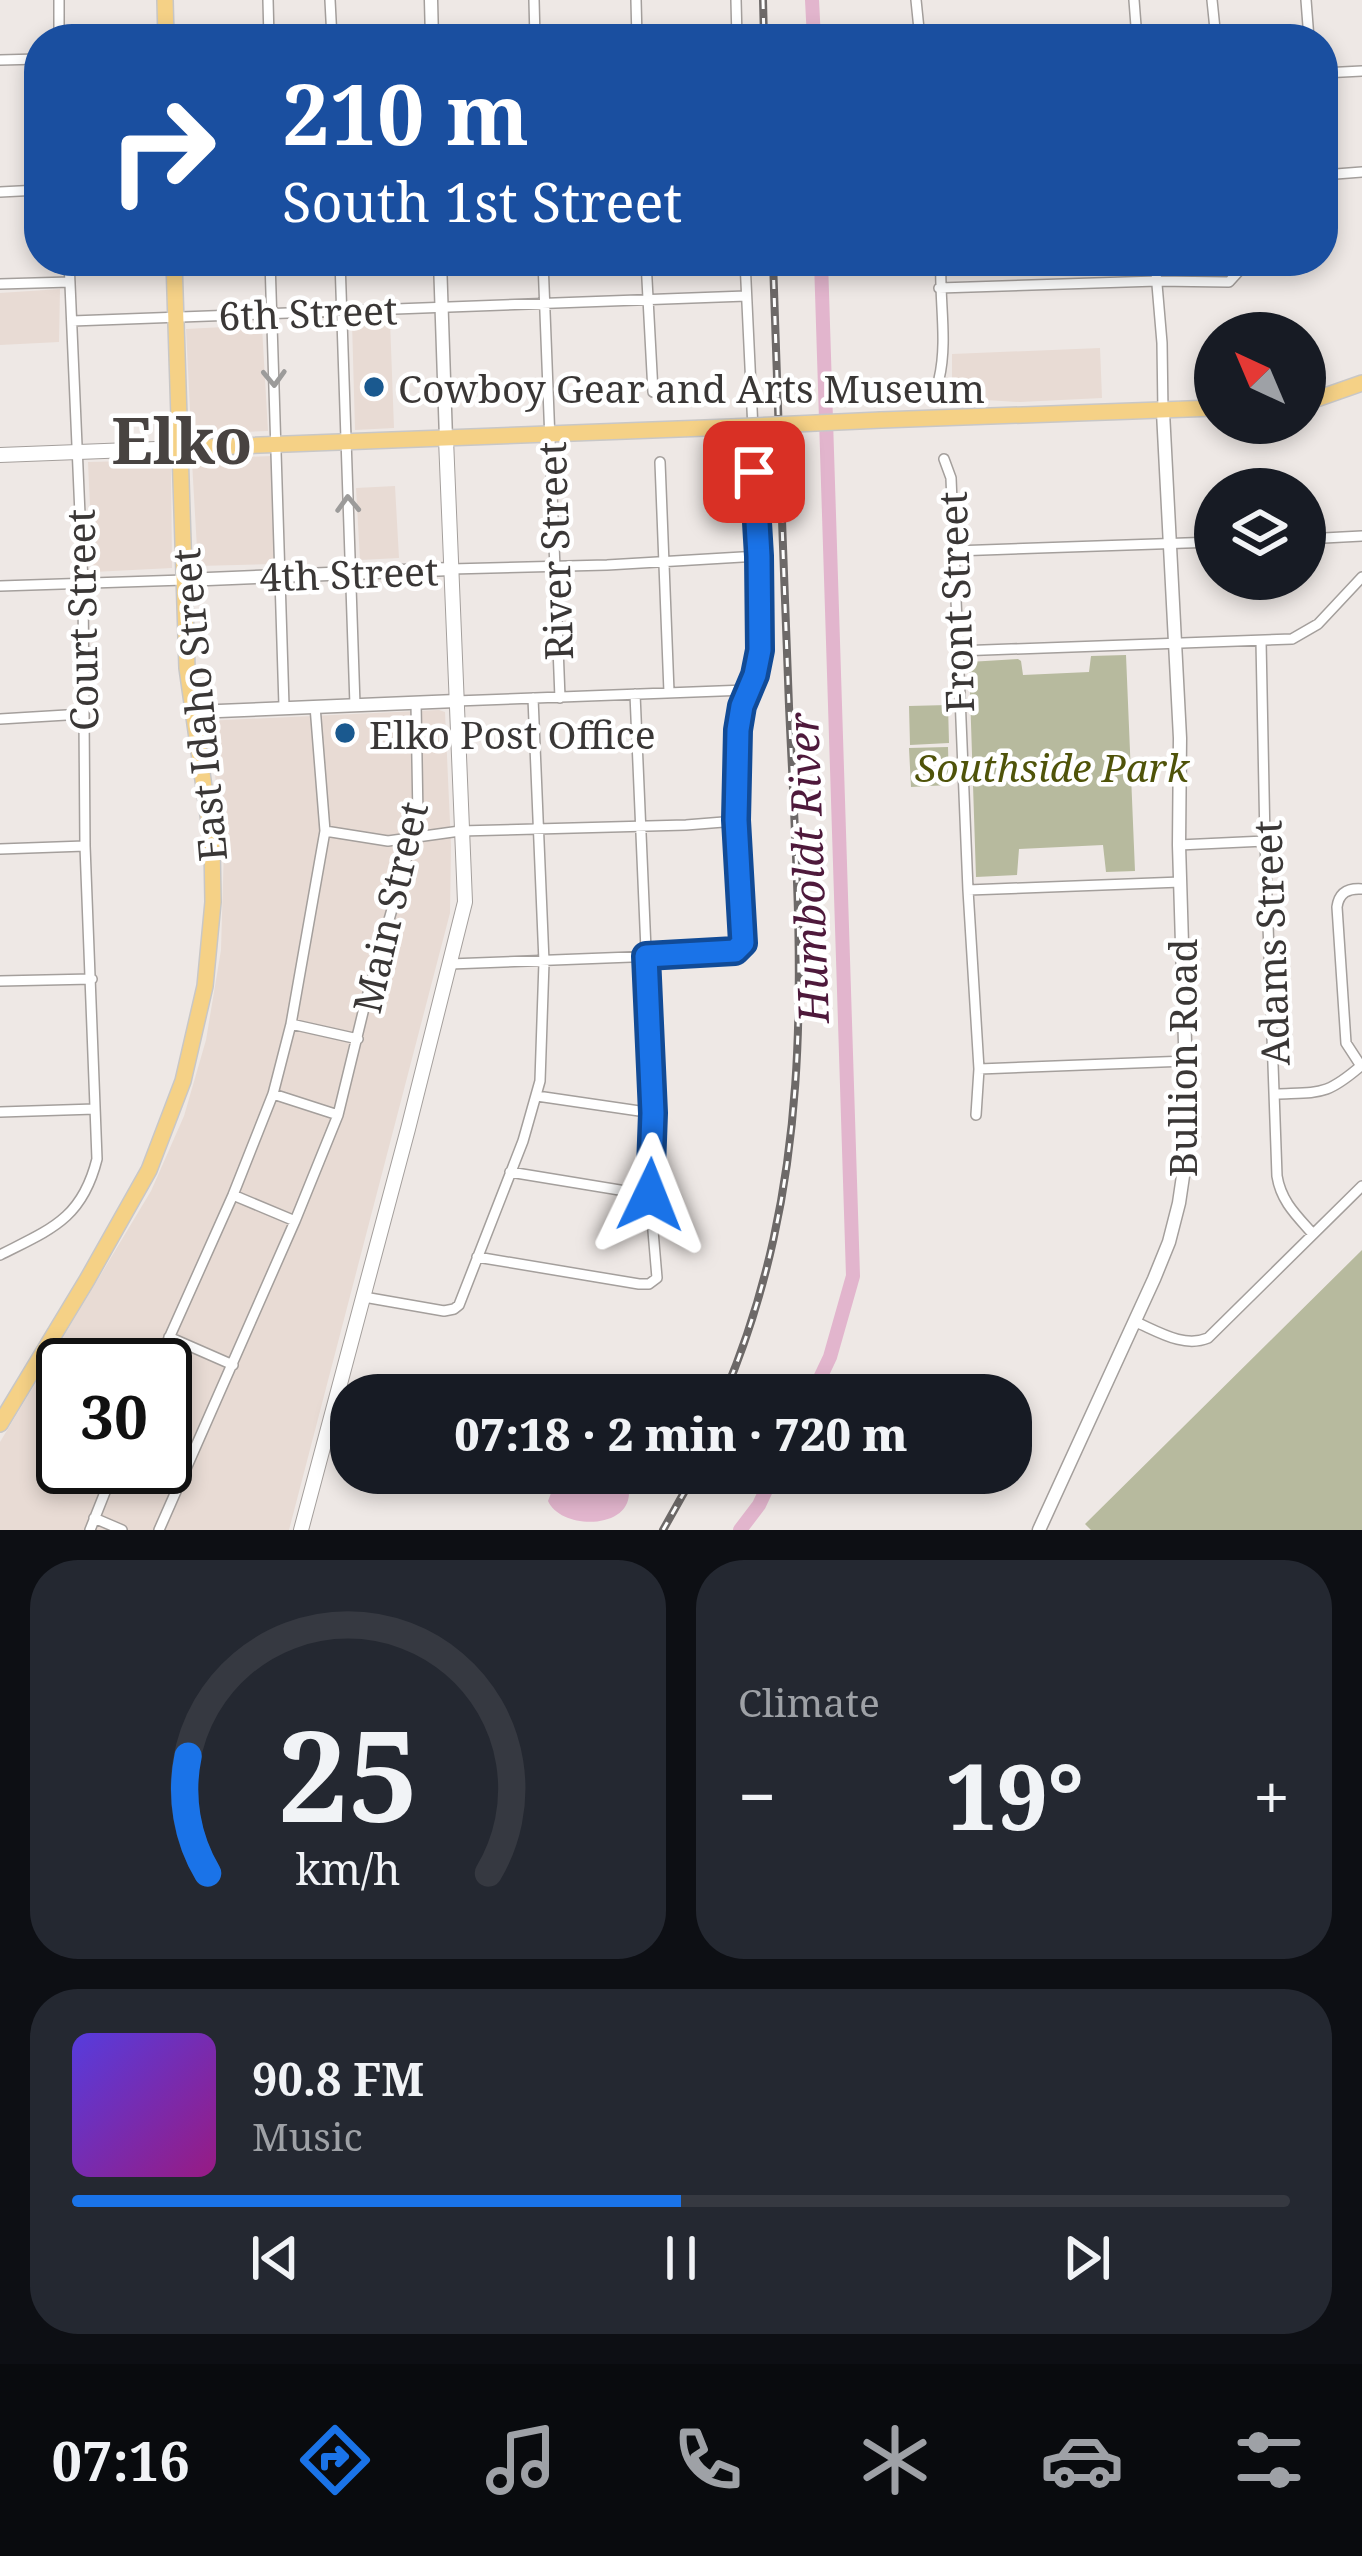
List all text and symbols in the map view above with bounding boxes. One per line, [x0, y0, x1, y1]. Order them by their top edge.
text: 210 m [282, 55, 529, 170]
icon: right [84, 72, 240, 228]
text: South 1st Street [282, 164, 682, 238]
street label: 6th Street [218, 282, 398, 342]
north arrow [1194, 312, 1326, 444]
map controls [1194, 312, 1326, 600]
place label: Cowboy Gear and Arts Museum [398, 361, 985, 414]
one-way arrow [260, 369, 286, 388]
marker: Cowboy Gear and Arts Museum [361, 374, 387, 400]
district label: Elko [112, 397, 252, 482]
pin [703, 421, 805, 523]
icon: arrive [721, 439, 787, 505]
street label: River Street [524, 441, 584, 661]
button: layers [1194, 468, 1326, 600]
street label: Front Street [925, 490, 985, 714]
one-way arrow [335, 494, 361, 513]
street label: Court Street [53, 508, 109, 732]
street label: 4th Street [259, 543, 439, 603]
street label: East Idaho Street [158, 546, 238, 864]
place label: Elko Post Office [369, 707, 656, 760]
water label: Humboldt River [773, 711, 841, 1025]
marker: Elko Post Office [332, 720, 358, 746]
park label: Southside Park [915, 740, 1191, 793]
street label: Main Street [339, 796, 439, 1018]
street label: Adams Street [1239, 819, 1301, 1067]
street label: Bullion Road [1155, 939, 1208, 1177]
position arrow [587, 1132, 713, 1258]
speed limit sign: 30 [36, 1338, 192, 1494]
text: 07:18 · 2 min · 720 m [454, 1403, 908, 1464]
text: Climate [738, 1675, 880, 1728]
text: 25 [277, 1689, 419, 1859]
text: 19° [946, 1734, 1084, 1856]
text: − [738, 1750, 776, 1840]
text: + [1253, 1750, 1290, 1840]
text: km/h [295, 1838, 401, 1897]
text: 90.8 FM [252, 2048, 424, 2109]
text: Music [252, 2109, 363, 2162]
icon: previous [242, 2225, 308, 2291]
icon: pause [648, 2225, 714, 2291]
icon: next [1054, 2225, 1120, 2291]
icon: directions [293, 2418, 377, 2502]
icon: music [479, 2418, 563, 2502]
icon: phone [666, 2418, 750, 2502]
icon: climate [853, 2418, 937, 2502]
icon: car [1040, 2418, 1124, 2502]
icon: filters [1227, 2418, 1311, 2502]
text: 07:16 [51, 2423, 190, 2497]

